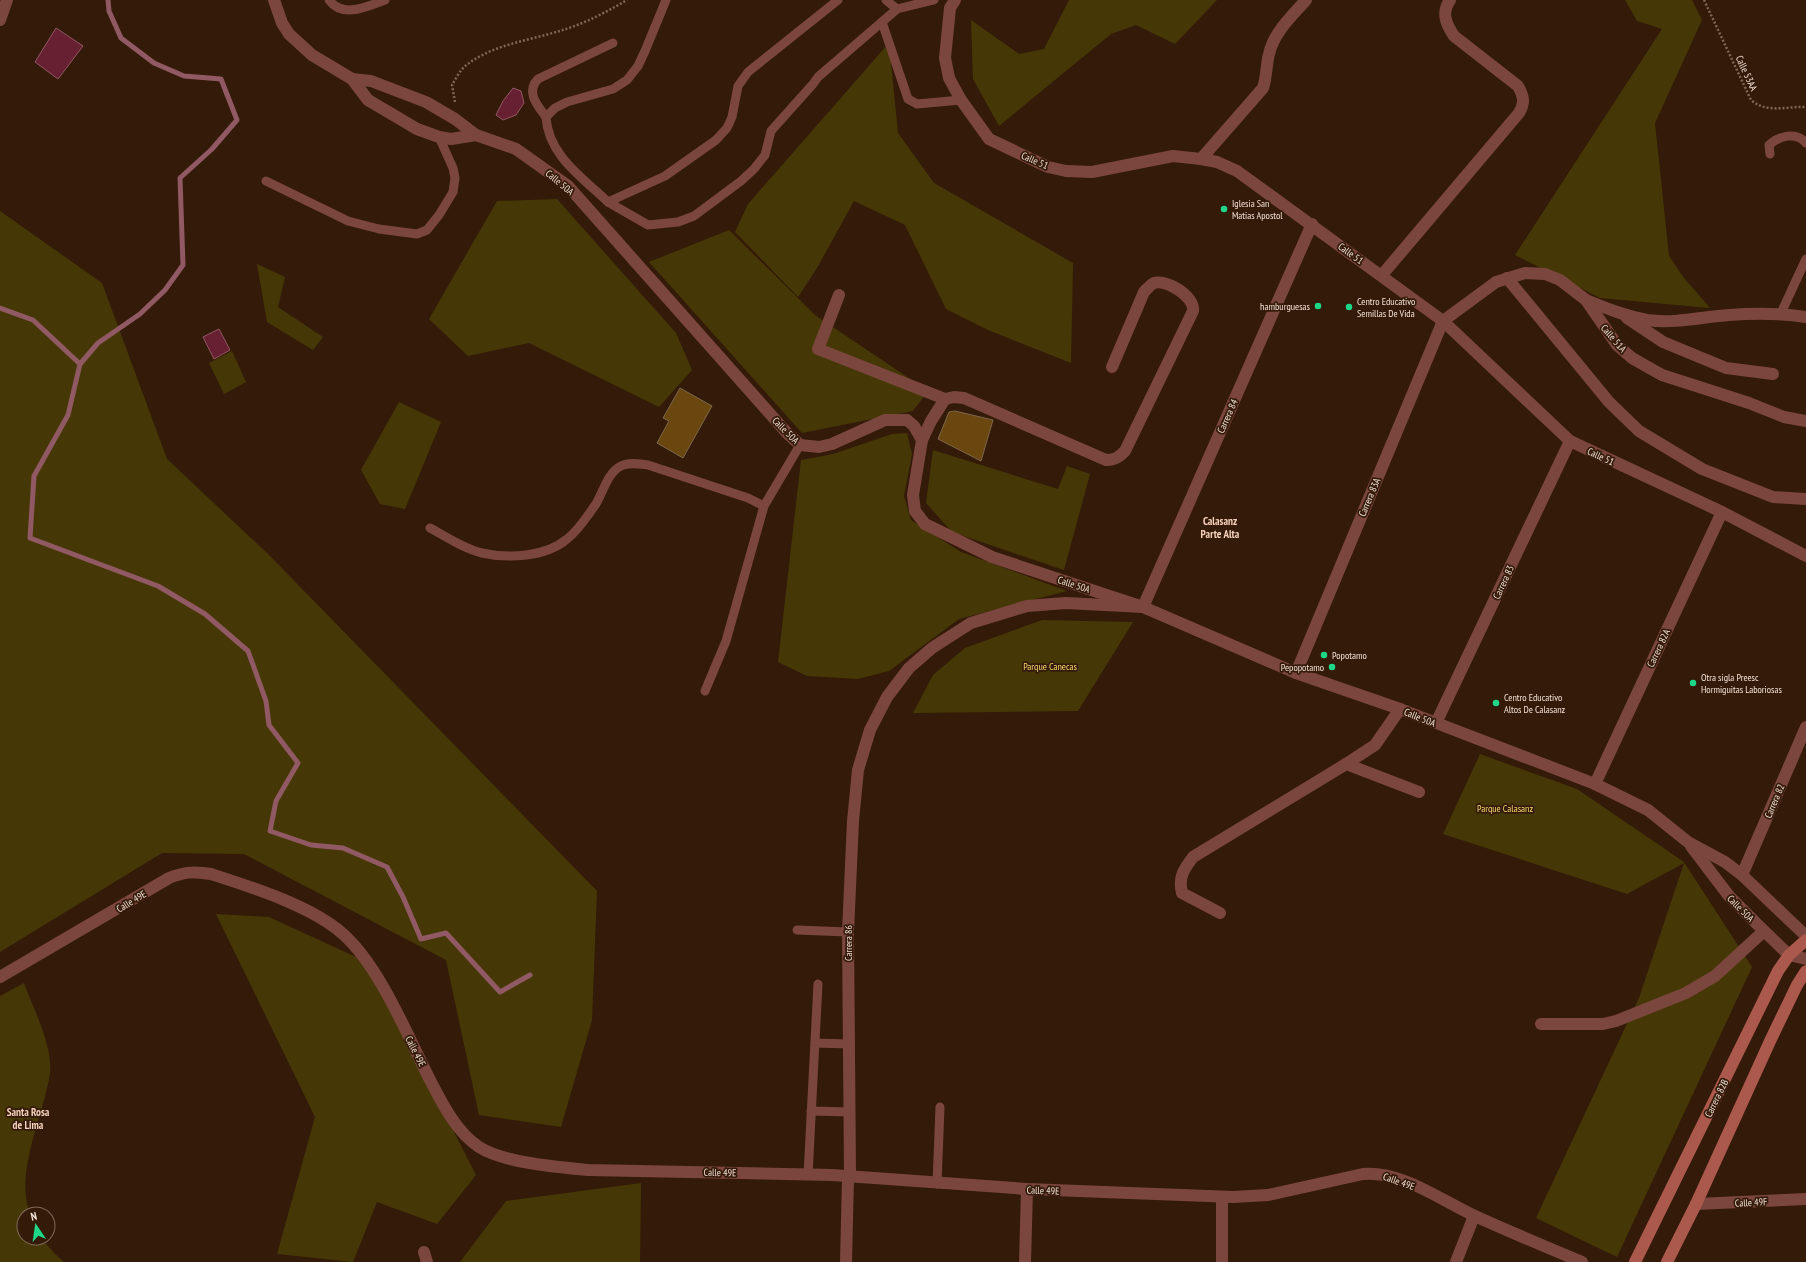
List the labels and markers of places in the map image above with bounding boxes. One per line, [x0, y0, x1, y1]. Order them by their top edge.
place label: Iglesia San Matias Apostol [1232, 197, 1283, 222]
marker: Iglesia San Matias Apostol [1219, 204, 1229, 214]
place label: Centro Educativo Semillas De Vida [1357, 295, 1415, 320]
place label: hamburguesas [1260, 300, 1311, 313]
marker: hamburguesas [1313, 301, 1323, 311]
marker: Centro Educativo Semillas De Vida [1344, 302, 1354, 312]
place label: Popotamo [1332, 649, 1367, 662]
marker: Popotamo [1319, 650, 1329, 660]
place label: Pepopotamo [1281, 661, 1324, 674]
marker: Pepopotamo [1327, 662, 1337, 672]
place label: Otra sigla Preesc Hormiguitas Laboriosas [1701, 671, 1782, 696]
marker: Otra sigla Preesc Hormiguitas Laboriosas [1688, 678, 1698, 688]
place label: Centro Educativo Altos De Calasanz [1504, 691, 1566, 716]
marker: Centro Educativo Altos De Calasanz [1491, 698, 1501, 708]

